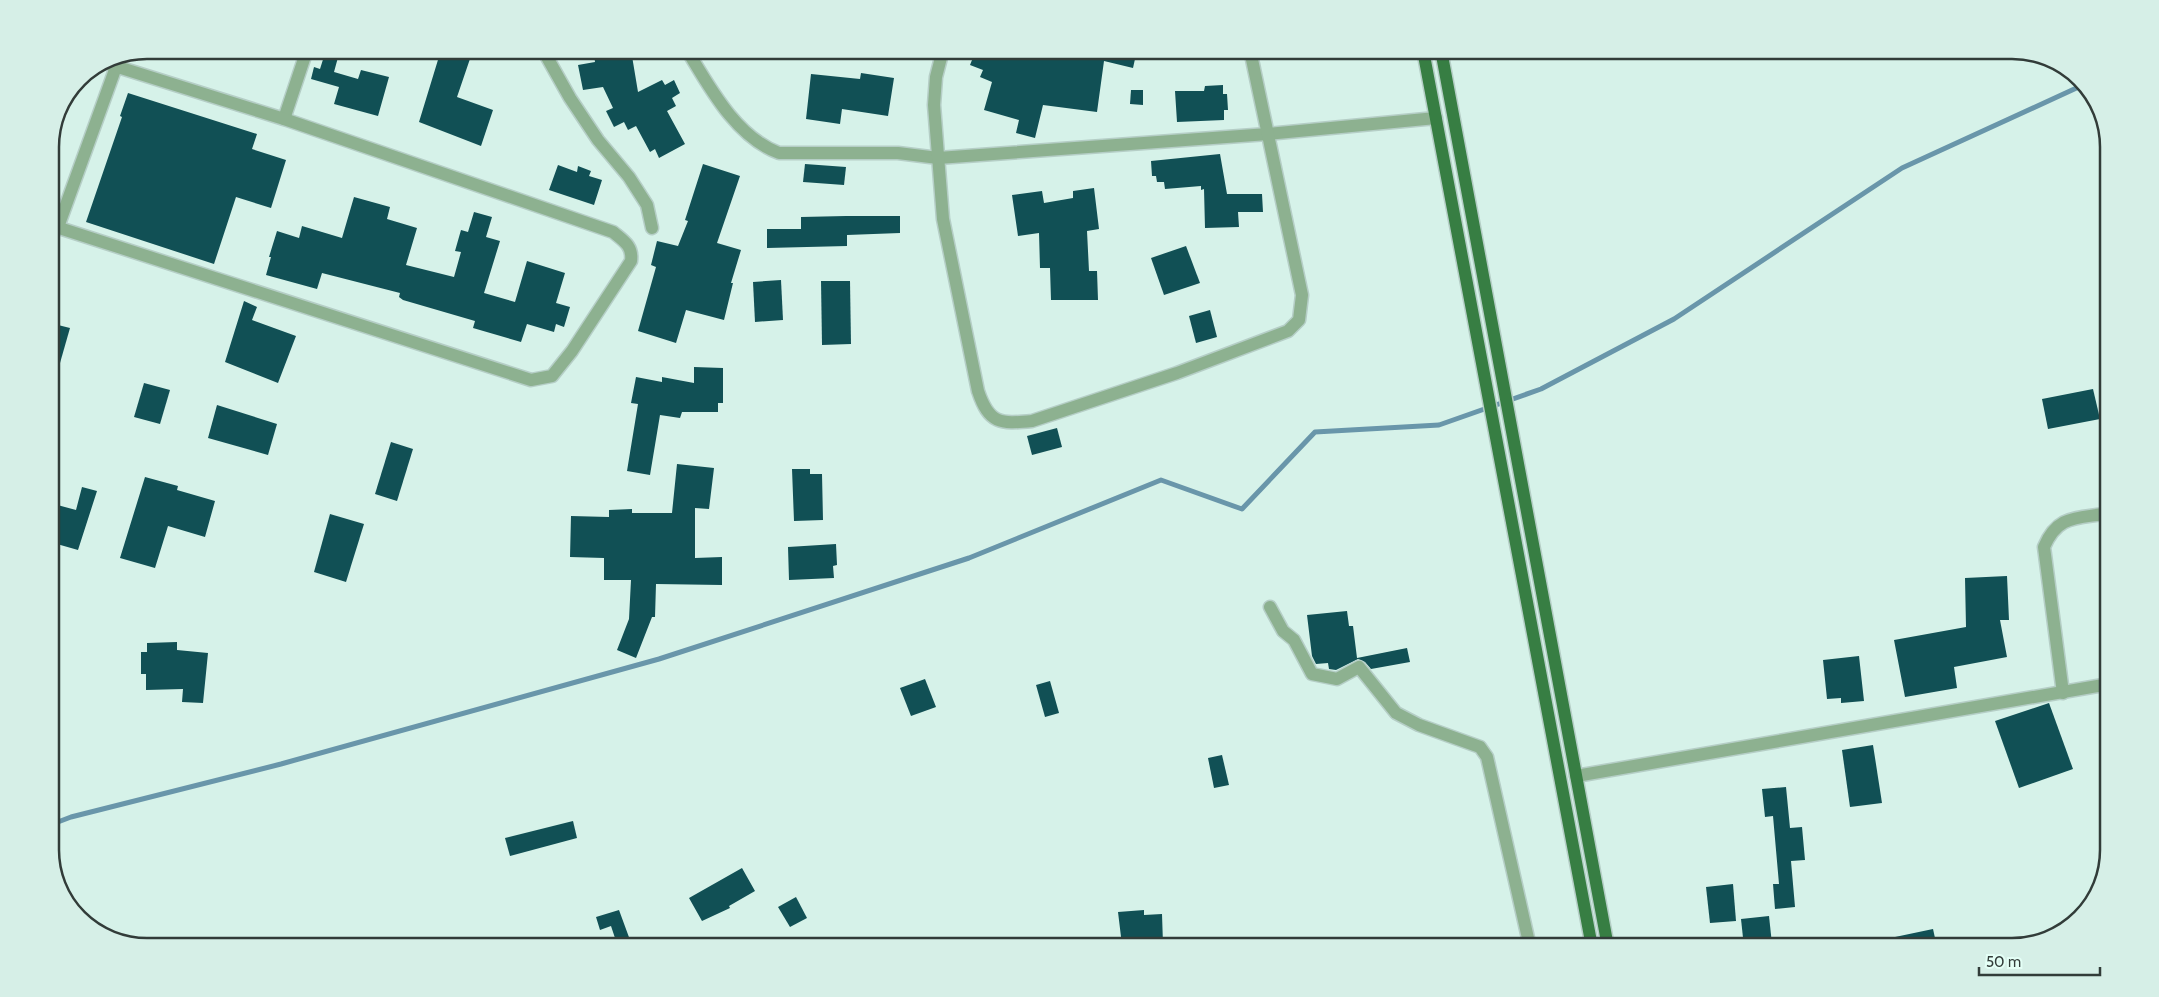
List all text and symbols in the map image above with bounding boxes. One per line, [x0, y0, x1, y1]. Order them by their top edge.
scale bar [1979, 944, 2100, 976]
text: 50 m [1986, 953, 2021, 971]

